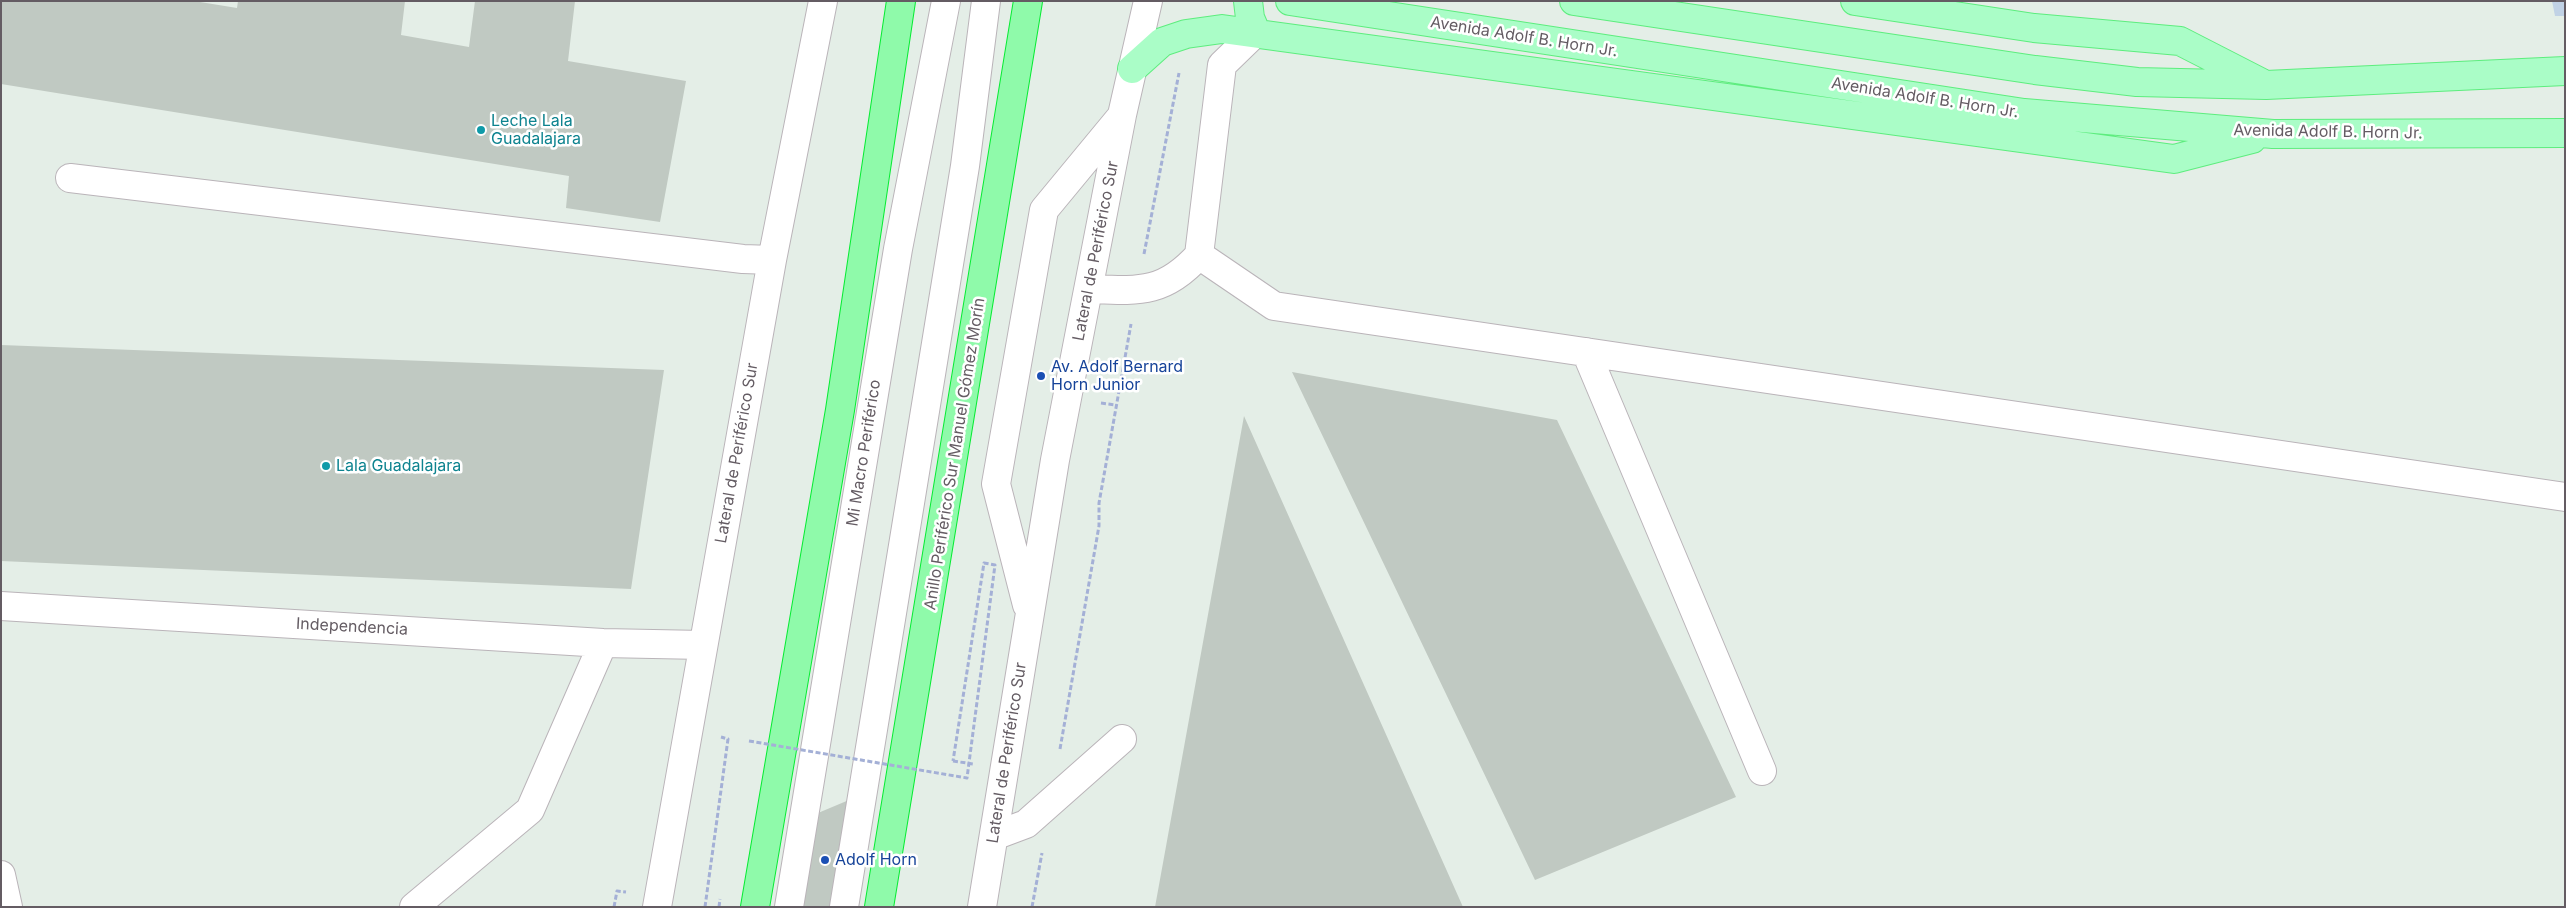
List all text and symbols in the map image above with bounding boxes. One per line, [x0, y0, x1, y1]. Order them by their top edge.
street label: Avenida Adolf B. Horn Jr. [1429, 13, 1619, 61]
street label: Avenida Adolf B. Horn Jr. [1830, 74, 2020, 122]
place label: Leche Lala Guadalajara [491, 111, 581, 149]
street label: Avenida Adolf B. Horn Jr. [2233, 121, 2423, 143]
marker: Leche Lala Guadalajara [475, 124, 487, 136]
street label: Lateral de Periférico Sur [1069, 159, 1123, 343]
street label: Anillo Periférico Sur Manuel Gómez Morín [921, 296, 989, 612]
place label: Av. Adolf Bernard Horn Junior [1051, 357, 1183, 395]
street label: Lateral de Periférico Sur [712, 361, 762, 545]
marker: Av. Adolf Bernard Horn Junior [1035, 370, 1047, 382]
street label: Mi Macro Periférico [843, 378, 885, 528]
place label: Lala Guadalajara [336, 456, 461, 476]
marker: Lala Guadalajara [320, 460, 332, 472]
street label: Independencia [296, 614, 408, 640]
street label: Lateral de Periférico Sur [983, 661, 1031, 845]
place label: Adolf Horn [835, 850, 917, 870]
marker: Adolf Horn [819, 854, 831, 866]

